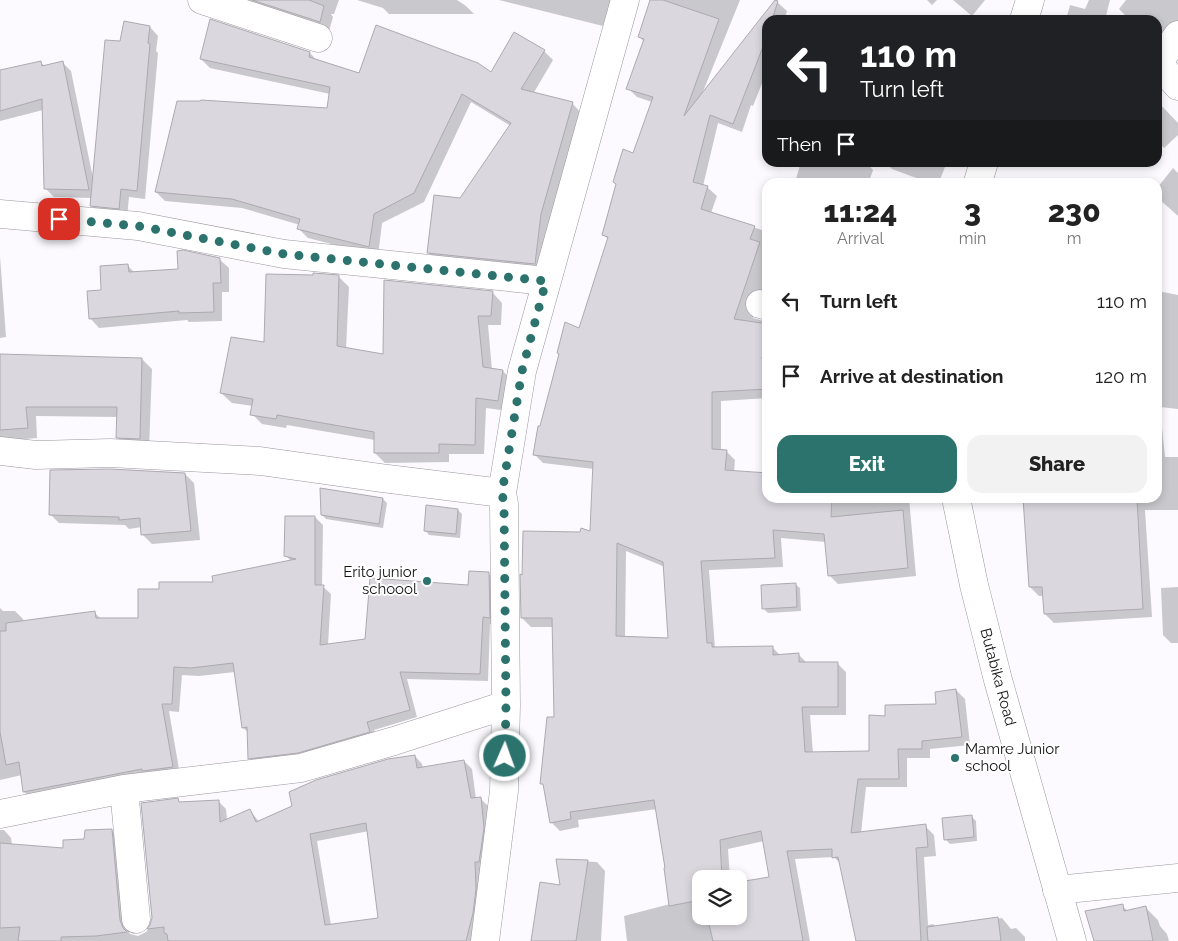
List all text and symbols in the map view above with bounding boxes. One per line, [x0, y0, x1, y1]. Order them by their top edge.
text: 110 m [860, 34, 957, 75]
icon: left [777, 35, 842, 100]
text: Turn left [860, 76, 944, 102]
icon: arrive [832, 130, 860, 158]
text: Then [777, 133, 822, 155]
text: 11:24 [823, 194, 897, 229]
text: 3 [964, 194, 981, 229]
text: 230 [1048, 194, 1101, 229]
pin [38, 198, 80, 240]
icon: arrive [45, 205, 73, 233]
text: Arrival [837, 229, 884, 248]
text: min [959, 229, 986, 248]
text: m [1067, 229, 1082, 248]
icon: left [777, 287, 805, 315]
text: Turn left [820, 290, 897, 312]
text: 110 m [1097, 290, 1147, 312]
icon: arrive [777, 362, 805, 390]
text: Arrive at destination [820, 365, 1004, 387]
text: 120 m [1095, 365, 1147, 387]
button: Exit [777, 435, 957, 493]
button: Share [967, 435, 1147, 493]
place label: Erito junior schoool [343, 563, 418, 598]
marker: Erito junior schoool [421, 575, 433, 587]
street label: Butabika Road [976, 626, 1020, 728]
position arrow [478, 729, 530, 781]
place label: Mamre Junior school [965, 740, 1060, 775]
marker: Mamre Junior school [949, 752, 961, 764]
map controls [692, 870, 747, 925]
button: layers [692, 870, 747, 925]

